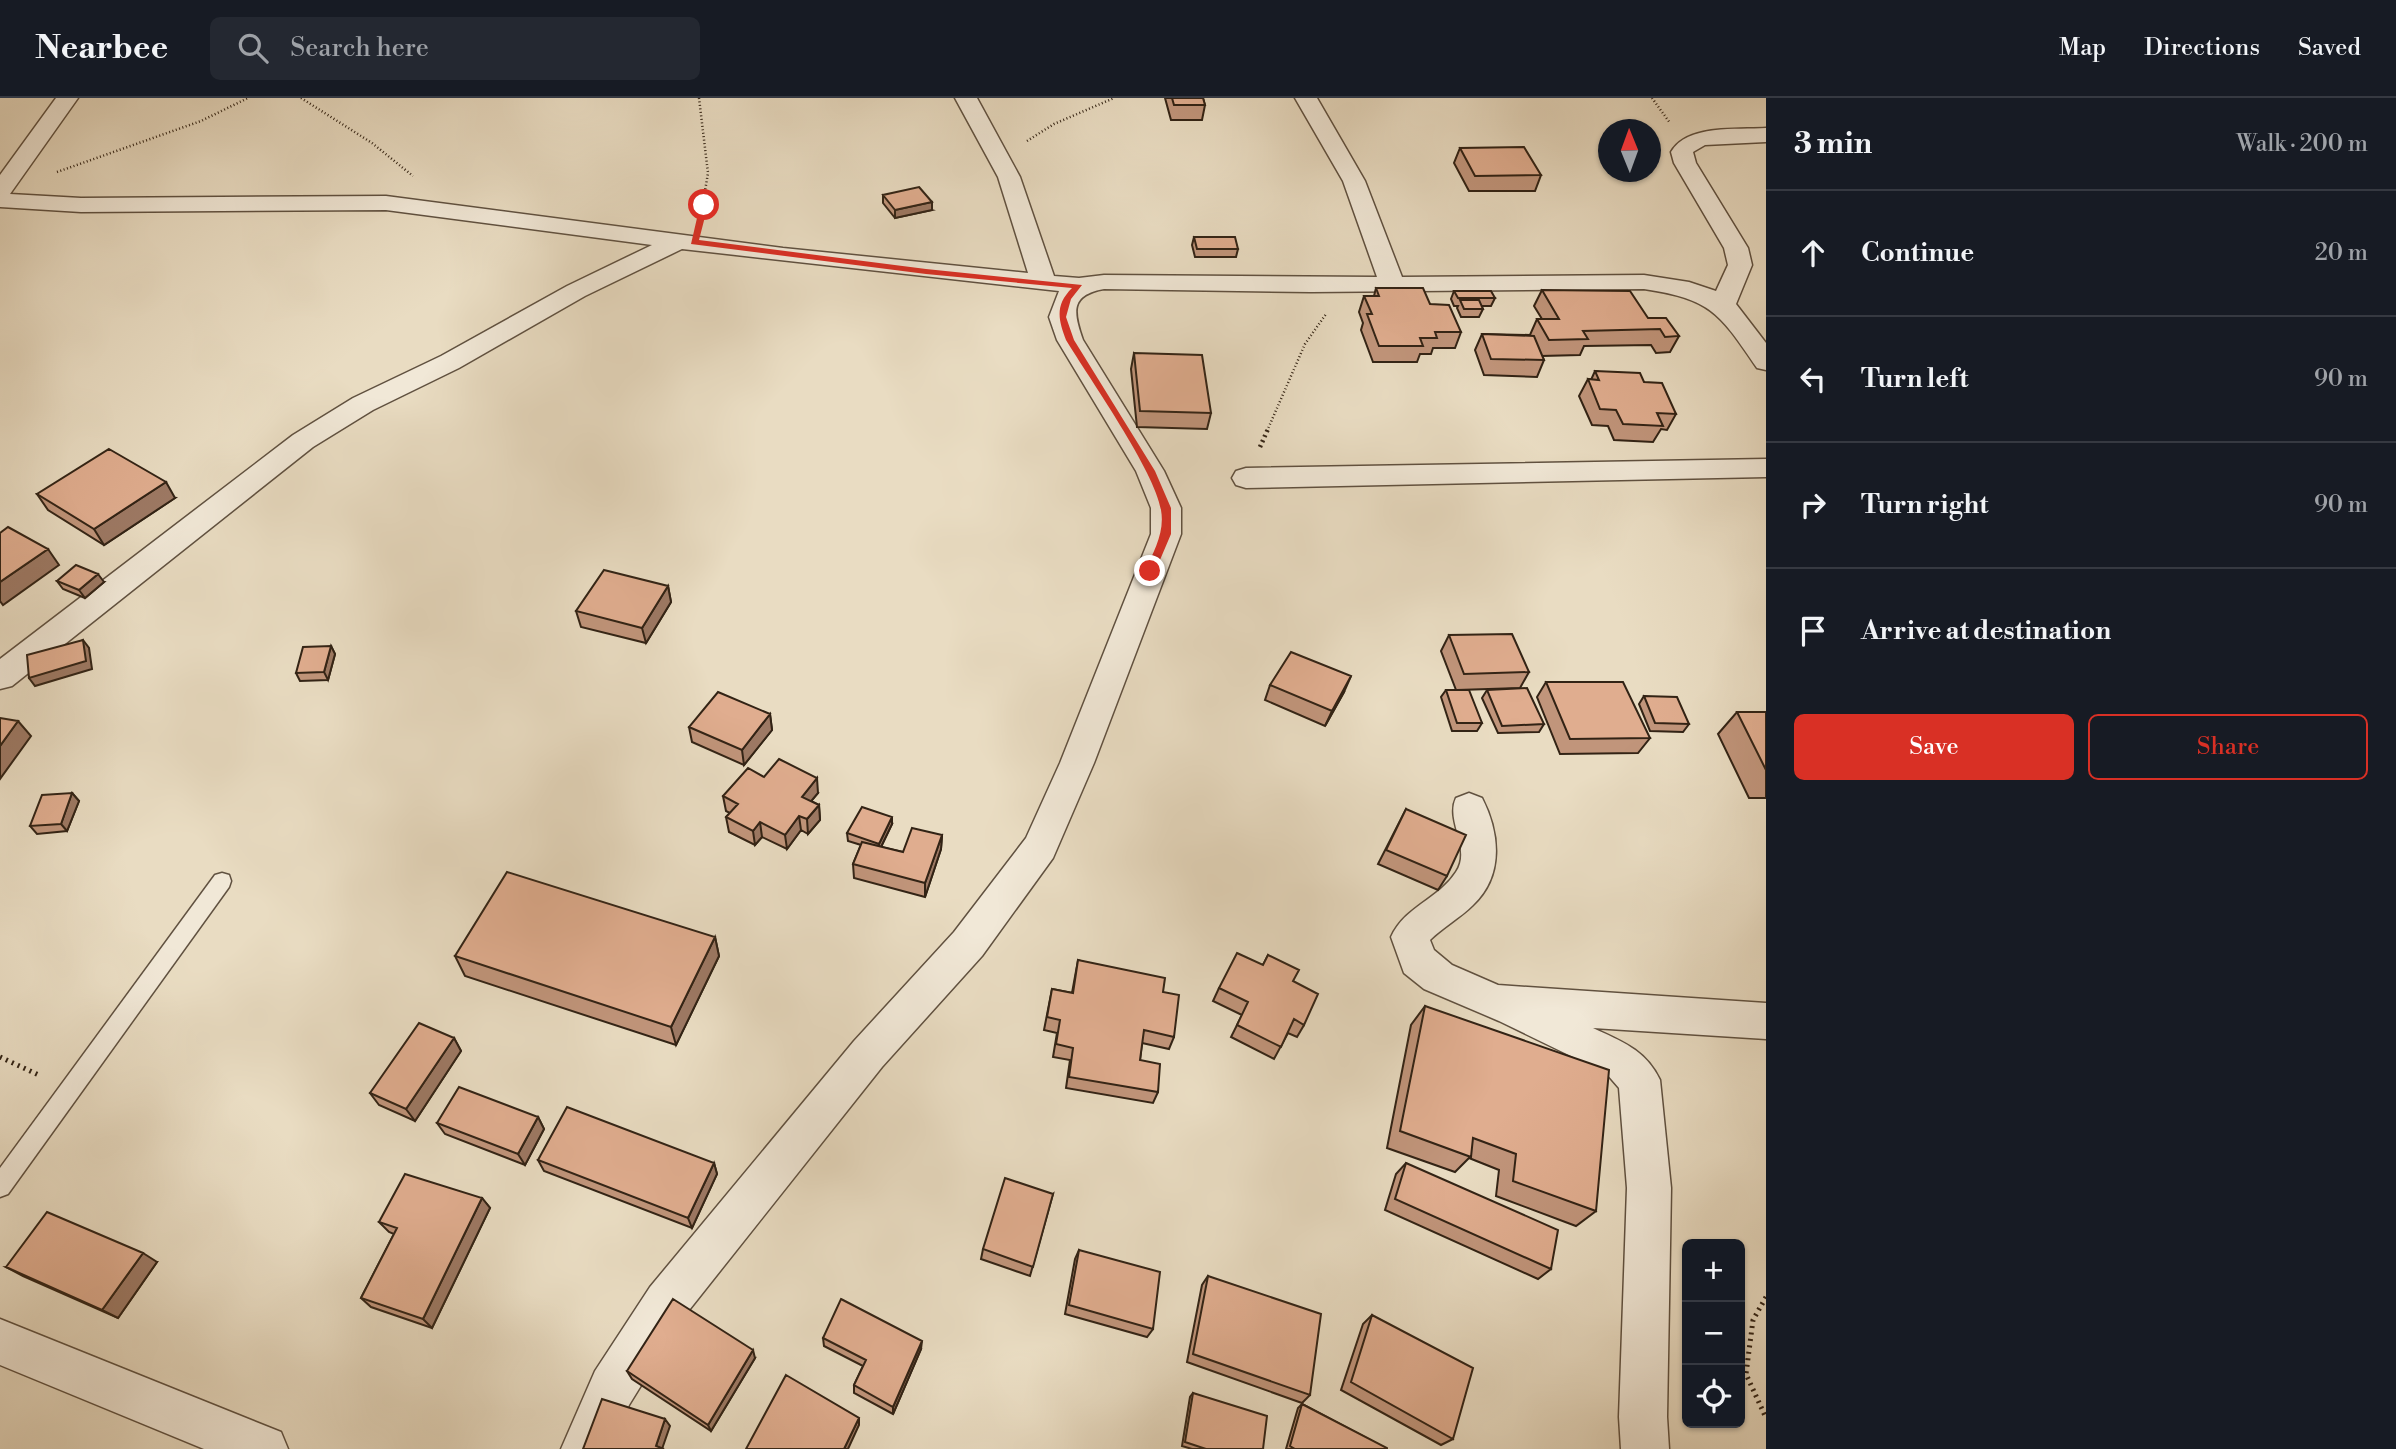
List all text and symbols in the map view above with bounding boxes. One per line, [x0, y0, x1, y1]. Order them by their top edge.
search box [210, 17, 700, 80]
text: Nearbee [35, 28, 168, 69]
icon: search [234, 29, 272, 67]
text: Search here [290, 32, 429, 64]
text: Map [2059, 33, 2106, 63]
text: Directions [2144, 33, 2260, 63]
text: Saved [2298, 33, 2361, 63]
north arrow [1598, 119, 1661, 182]
text: 3 min [1794, 125, 1872, 163]
text: Walk · 200 m [2236, 130, 2368, 158]
route start [688, 189, 719, 220]
icon: ahead [1794, 234, 1832, 272]
text: Continue [1861, 237, 1974, 269]
text: 20 m [2315, 239, 2368, 267]
icon: left [1794, 360, 1832, 398]
text: Turn left [1861, 363, 1969, 395]
text: 90 m [2314, 365, 2368, 393]
icon: right [1794, 486, 1832, 524]
text: Turn right [1861, 489, 1989, 521]
text: 90 m [2314, 491, 2368, 519]
route end [1134, 555, 1165, 586]
icon: arrive [1794, 612, 1832, 650]
text: Arrive at destination [1861, 615, 2111, 647]
button: Save [1794, 714, 2074, 780]
button: Share [2088, 714, 2368, 780]
map controls [1682, 1239, 1745, 1428]
button: + [1682, 1239, 1745, 1302]
button: − [1682, 1302, 1745, 1365]
button: locate [1682, 1365, 1745, 1428]

